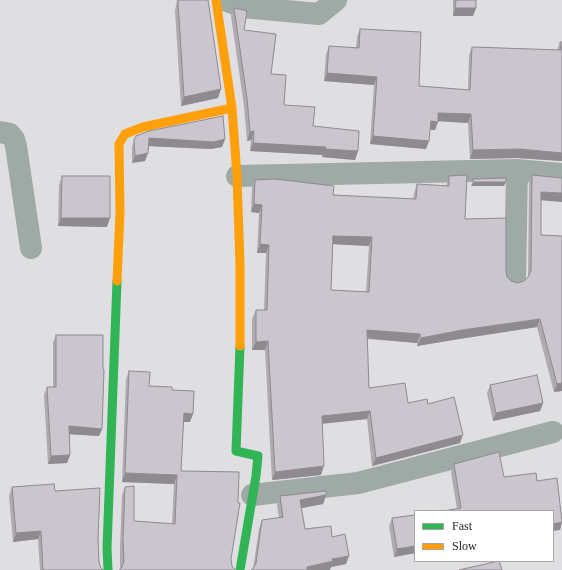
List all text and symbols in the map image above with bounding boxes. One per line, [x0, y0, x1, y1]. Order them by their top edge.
legend [414, 510, 554, 562]
text: Fast [452, 519, 472, 533]
text: Slow [452, 539, 477, 553]

